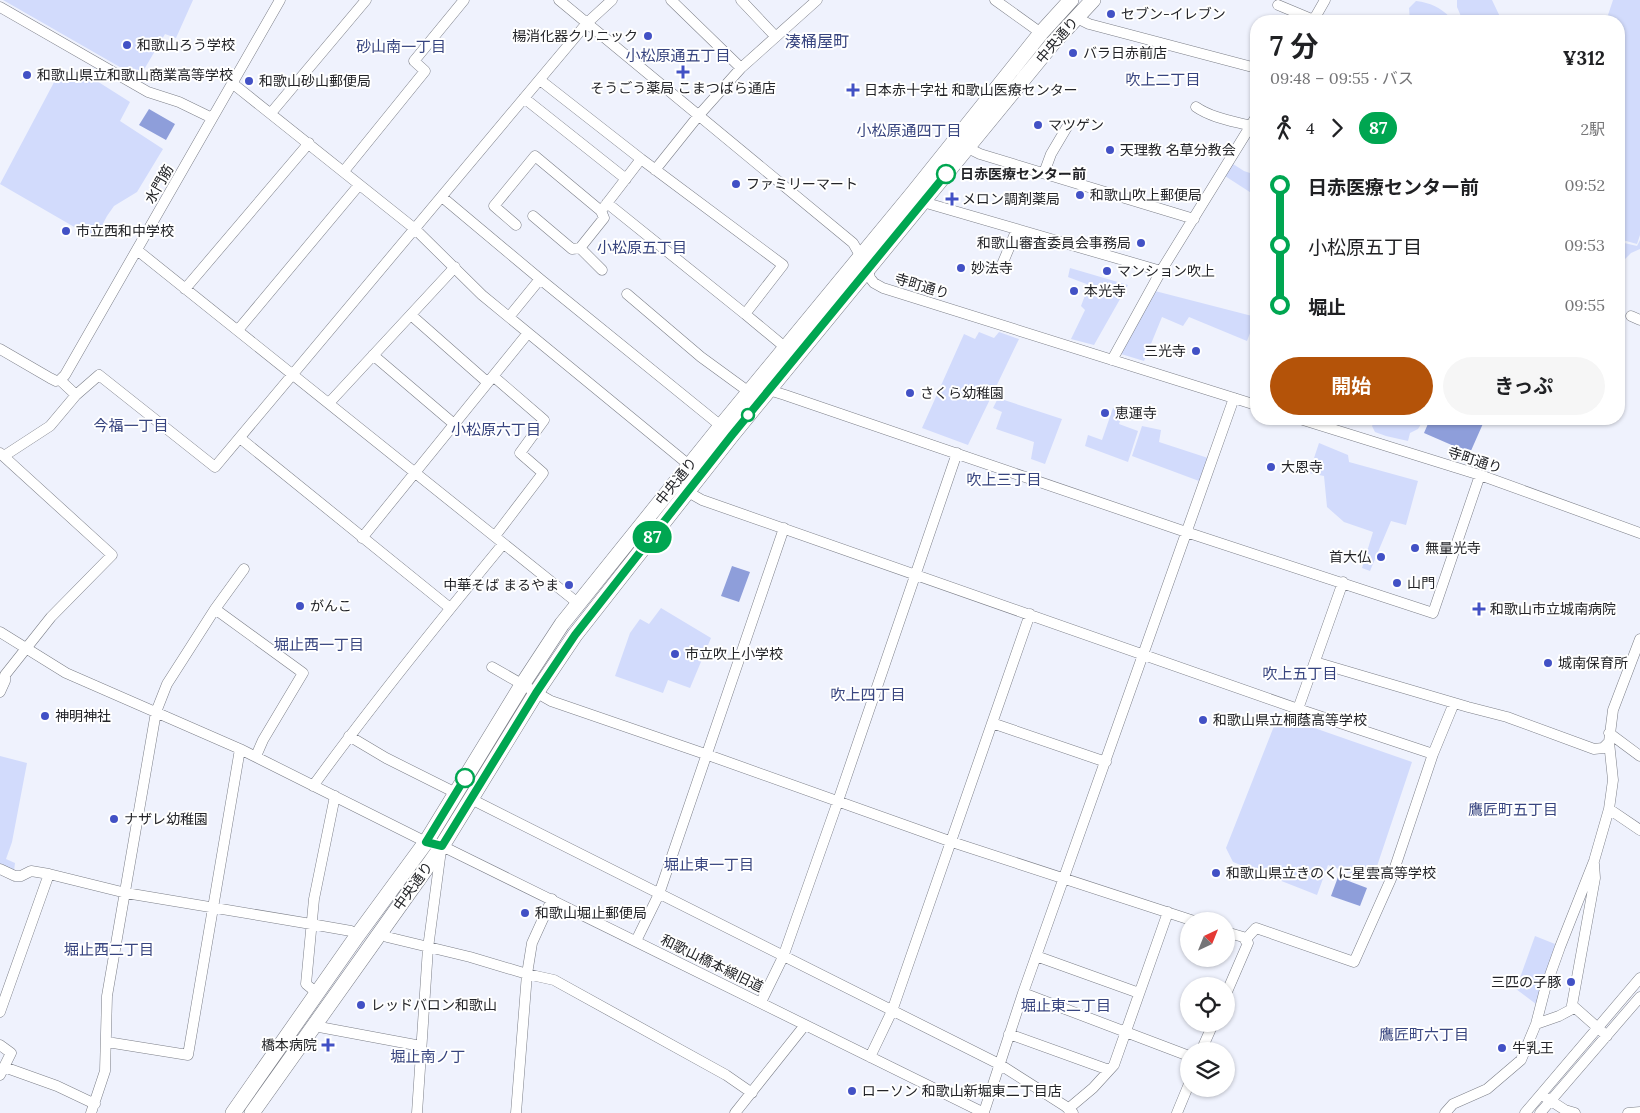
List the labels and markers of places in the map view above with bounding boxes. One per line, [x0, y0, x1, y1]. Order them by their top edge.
place label: セブン-イレブン [1121, 5, 1226, 23]
marker: セブン-イレブン [1105, 8, 1117, 20]
place label: 楊消化器クリニック [512, 27, 638, 45]
marker: 楊消化器クリニック [642, 30, 654, 42]
place label: 和歌山ろう学校 [137, 36, 235, 54]
marker: 和歌山ろう学校 [121, 39, 133, 51]
place label: バラ日赤前店 [1083, 44, 1167, 62]
marker: バラ日赤前店 [1067, 47, 1079, 59]
place label: 和歌山県立和歌山商業高等学校 [37, 66, 233, 84]
marker: そうごう薬局 こまつばら通店 [677, 66, 689, 78]
marker: 和歌山県立和歌山商業高等学校 [21, 69, 33, 81]
place label: 和歌山砂山郵便局 [259, 72, 371, 90]
marker: 和歌山砂山郵便局 [243, 75, 255, 87]
place label: そうごう薬局 こまつばら通店 [590, 79, 776, 97]
place label: 日本赤十字社 和歌山医療センター [864, 81, 1078, 99]
marker: 日本赤十字社 和歌山医療センター [846, 83, 860, 97]
place label: マツゲン [1048, 116, 1104, 134]
marker: マツゲン [1032, 119, 1044, 131]
place label: 天理教 名草分教会 [1120, 141, 1236, 159]
marker: 天理教 名草分教会 [1104, 144, 1116, 156]
marker: 日赤医療センター前 [936, 164, 956, 184]
place label: 日赤医療センター前 [960, 165, 1086, 183]
place label: ファミリーマート [746, 175, 858, 193]
marker: ファミリーマート [730, 178, 742, 190]
place label: 和歌山吹上郵便局 [1090, 186, 1202, 204]
marker: 和歌山吹上郵便局 [1074, 189, 1086, 201]
place label: メロン調剤薬局 [962, 190, 1060, 208]
marker: メロン調剤薬局 [946, 193, 958, 205]
place label: 市立西和中学校 [76, 222, 174, 240]
marker: 市立西和中学校 [60, 225, 72, 237]
place label: 和歌山審査委員会事務局 [977, 234, 1131, 252]
marker: 和歌山審査委員会事務局 [1135, 237, 1147, 249]
place label: 妙法寺 [971, 259, 1013, 277]
marker: 妙法寺 [955, 262, 967, 274]
place label: マンション吹上 [1117, 262, 1215, 280]
marker: マンション吹上 [1101, 265, 1113, 277]
place label: 本光寺 [1084, 282, 1126, 300]
marker: 本光寺 [1068, 285, 1080, 297]
place label: 三光寺 [1144, 342, 1186, 360]
marker: 三光寺 [1190, 345, 1202, 357]
place label: さくら幼稚園 [920, 384, 1004, 402]
marker: さくら幼稚園 [904, 387, 916, 399]
place label: 恵運寺 [1115, 404, 1157, 422]
marker: 恵運寺 [1099, 407, 1111, 419]
unlabelled marker [741, 408, 755, 422]
place label: 大恩寺 [1281, 458, 1323, 476]
marker: 大恩寺 [1265, 461, 1277, 473]
place label: 無量光寺 [1425, 539, 1481, 557]
marker: 無量光寺 [1409, 542, 1421, 554]
place label: 首大仏 [1329, 548, 1371, 566]
marker: 首大仏 [1375, 551, 1387, 563]
place label: 山門 [1407, 574, 1435, 592]
place label: 中華そば まるやま [443, 576, 559, 594]
marker: 山門 [1391, 577, 1403, 589]
marker: 中華そば まるやま [563, 579, 575, 591]
place label: がんこ [310, 597, 352, 615]
marker: がんこ [294, 600, 306, 612]
place label: 和歌山市立城南病院 [1490, 600, 1616, 618]
marker: 和歌山市立城南病院 [1472, 602, 1486, 616]
place label: 市立吹上小学校 [685, 645, 783, 663]
marker: 市立吹上小学校 [669, 648, 681, 660]
place label: 城南保育所 [1558, 654, 1628, 672]
marker: 城南保育所 [1542, 657, 1554, 669]
place label: 神明神社 [55, 707, 111, 725]
marker: 神明神社 [39, 710, 51, 722]
place label: 和歌山県立桐蔭高等学校 [1213, 711, 1367, 729]
marker: 和歌山県立桐蔭高等学校 [1197, 714, 1209, 726]
unlabelled marker [455, 768, 475, 788]
place label: ナザレ幼稚園 [124, 810, 208, 828]
marker: ナザレ幼稚園 [108, 813, 120, 825]
place label: 和歌山県立きのくに星雲高等学校 [1226, 864, 1436, 882]
marker: 和歌山県立きのくに星雲高等学校 [1210, 867, 1222, 879]
place label: 和歌山堀止郵便局 [535, 904, 647, 922]
marker: 和歌山堀止郵便局 [519, 907, 531, 919]
place label: 三匹の子豚 [1491, 973, 1562, 991]
marker: 三匹の子豚 [1565, 976, 1577, 988]
place label: レッドバロン和歌山 [371, 996, 497, 1014]
marker: レッドバロン和歌山 [355, 999, 367, 1011]
place label: 橋本病院 [261, 1036, 317, 1054]
marker: 橋本病院 [321, 1038, 335, 1052]
place label: 牛乳王 [1512, 1039, 1554, 1057]
marker: 牛乳王 [1496, 1042, 1508, 1054]
place label: ローソン 和歌山新堀東二丁目店 [862, 1082, 1062, 1100]
marker: ローソン 和歌山新堀東二丁目店 [846, 1085, 858, 1097]

